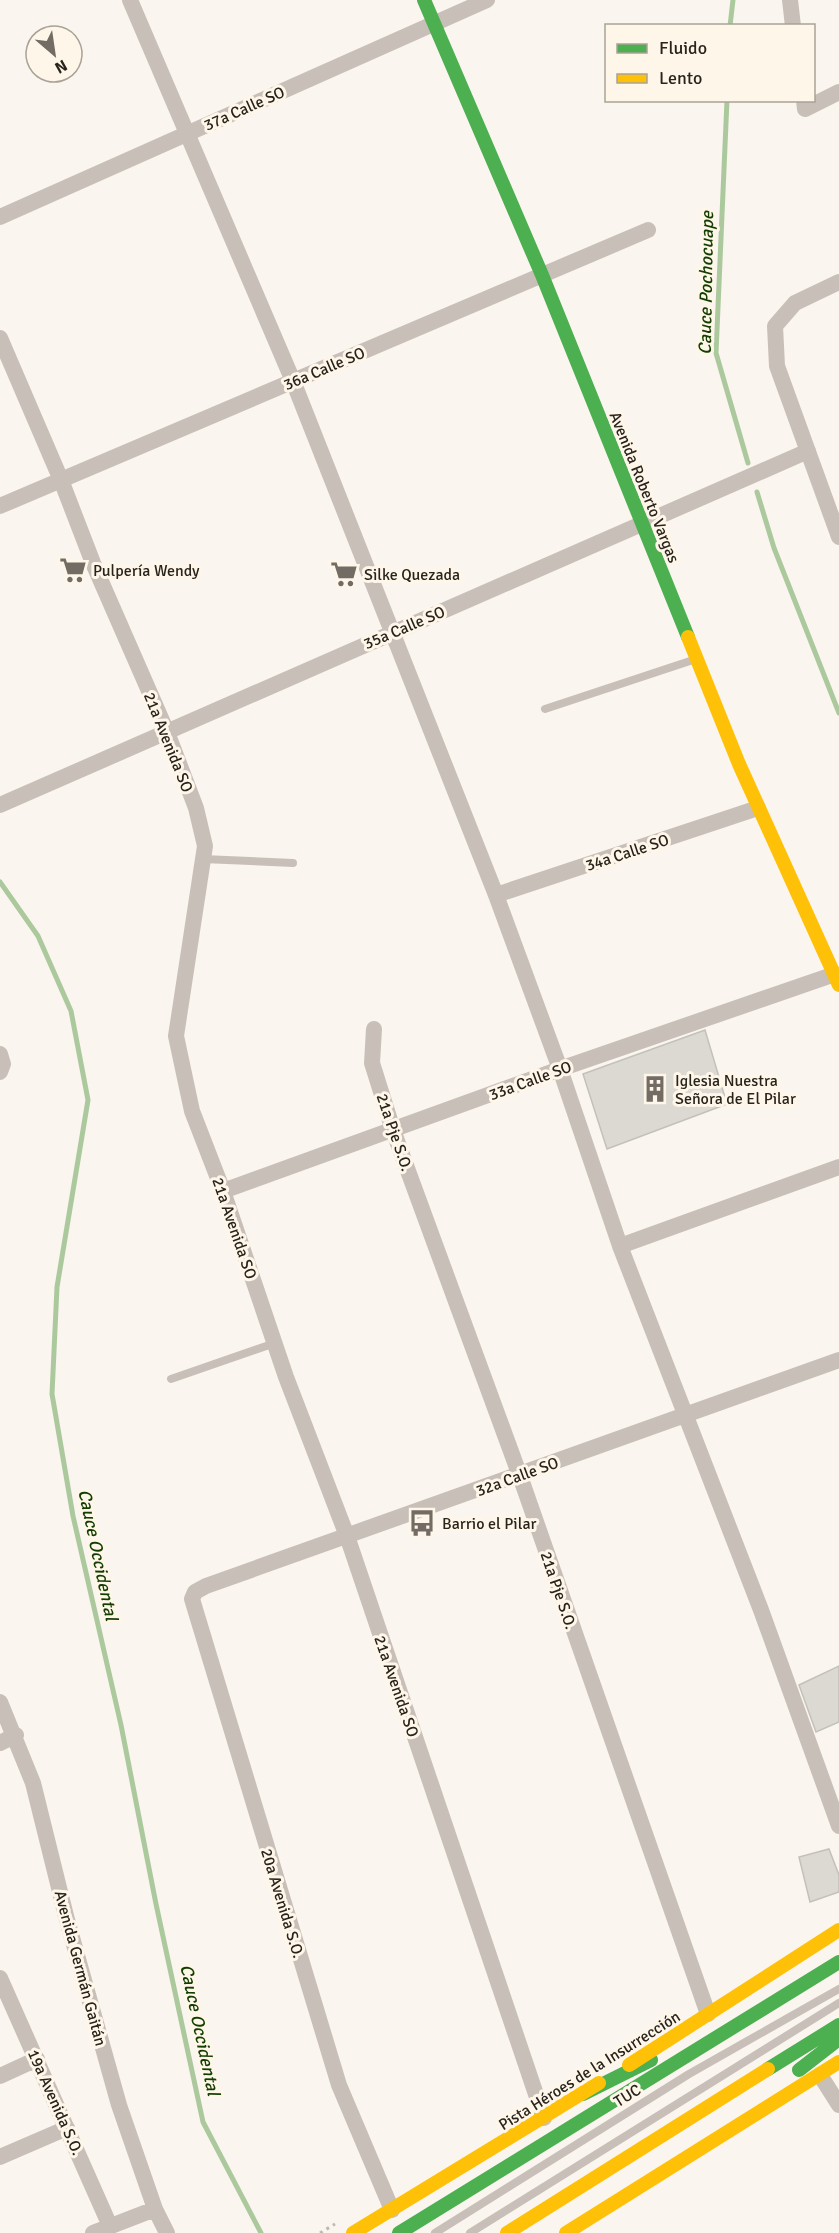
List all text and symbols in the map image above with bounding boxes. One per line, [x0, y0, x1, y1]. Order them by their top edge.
north arrow [24, 24, 84, 84]
legend [605, 24, 815, 102]
text: Fluido [659, 37, 707, 59]
text: N [51, 55, 71, 78]
text: Lento [659, 67, 702, 89]
street label: 37a Calle SO [201, 82, 288, 136]
water label: Cauce Pochocuape [694, 210, 718, 355]
street label: 36a Calle SO [281, 343, 368, 395]
street label: Avenida Roberto Vargas [605, 409, 684, 566]
supermarket icon: Pulpería Wendy [58, 555, 88, 585]
supermarket icon: Silke Quezada [329, 559, 359, 589]
place label: Pulpería Wendy [93, 561, 200, 581]
place label: Silke Quezada [364, 565, 460, 585]
street label: 35a Calle SO [361, 602, 448, 654]
street label: 21a Avenida SO [139, 689, 197, 795]
street label: 34a Calle SO [583, 830, 672, 876]
street label: 33a Calle SO [486, 1057, 574, 1105]
place label: Iglesia Nuestra Señora de El Pilar [675, 1071, 796, 1109]
building icon: Iglesia Nuestra Señora de El Pilar [640, 1074, 670, 1104]
street label: 21a Pje S.O. [371, 1091, 417, 1174]
street label: 21a Avenida SO [207, 1175, 261, 1282]
street label: 32a Calle SO [473, 1453, 561, 1501]
water label: Cauce Occidental [73, 1487, 123, 1624]
bus stop icon: Barrio el Pilar [407, 1508, 437, 1538]
place label: Barrio el Pilar [442, 1514, 536, 1534]
street label: 21a Pje S.O. [535, 1549, 581, 1632]
street label: 21a Avenida SO [369, 1633, 423, 1740]
street label: 20a Avenida S.O. [256, 1846, 308, 1961]
street label: Avenida Germán Gaitán [50, 1888, 110, 2048]
water label: Cauce Occidental [175, 1962, 225, 2099]
street label: Pista Héroes de la Insurrección [495, 2007, 684, 2135]
street label: 19a Avenida S.O. [23, 2046, 87, 2158]
street label: TUC [610, 2080, 645, 2112]

